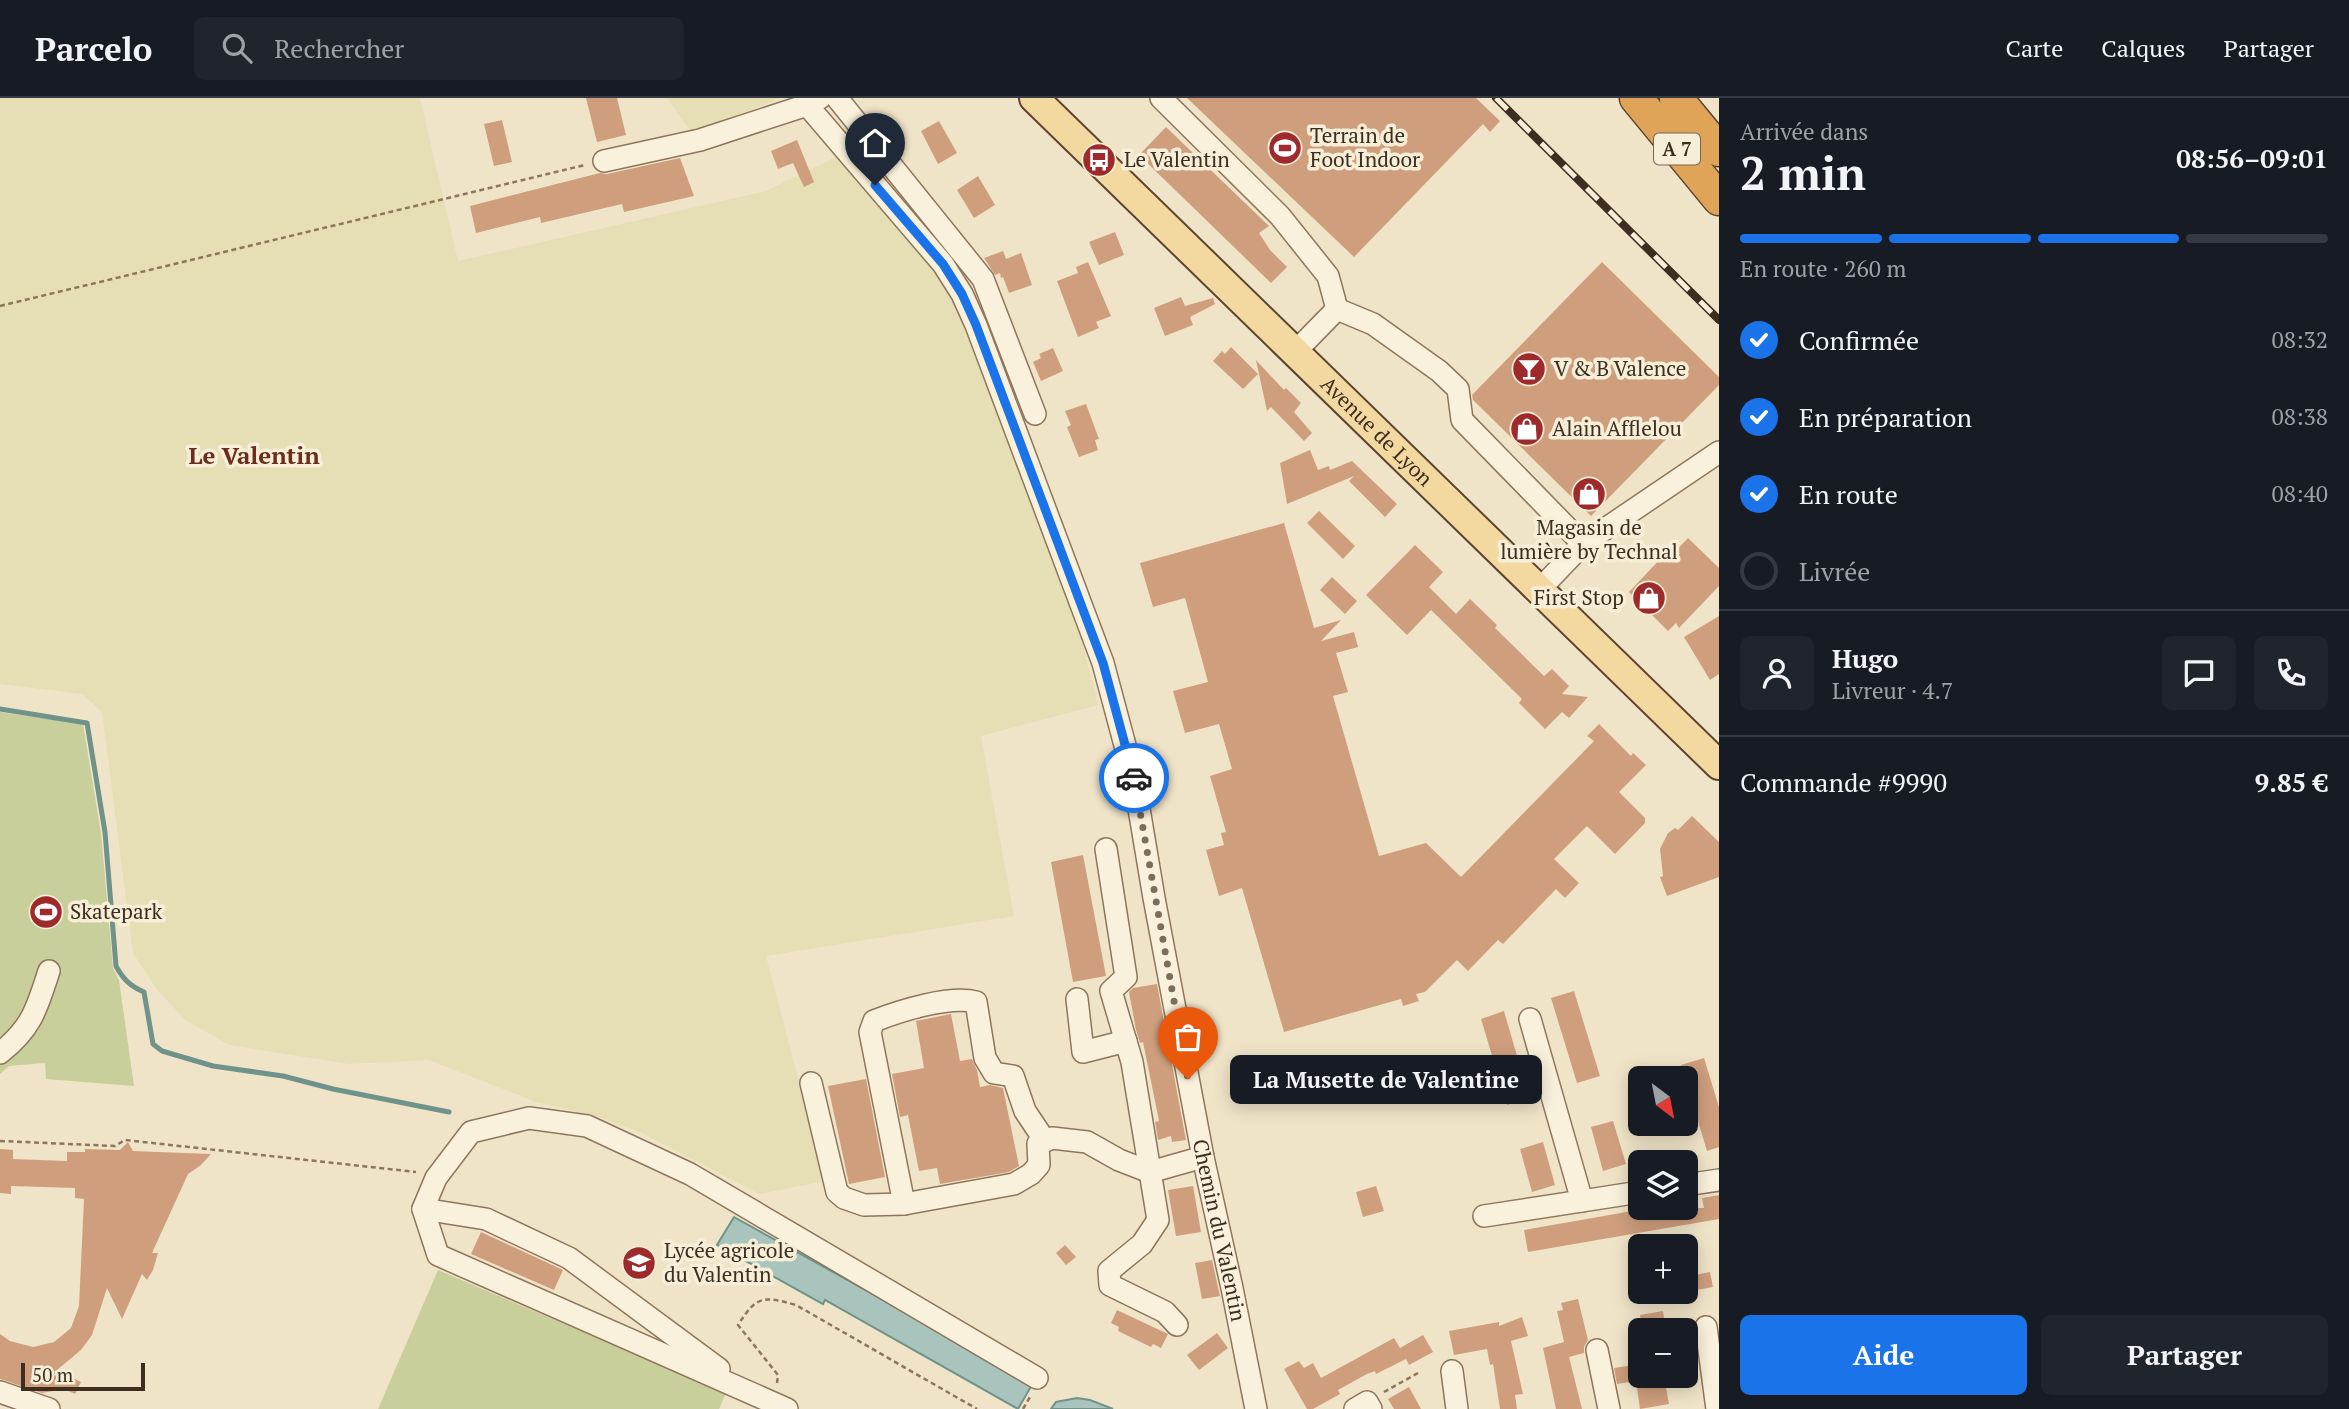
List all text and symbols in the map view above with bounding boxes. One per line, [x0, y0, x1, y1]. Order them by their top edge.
search box [194, 17, 684, 80]
text: Parcelo [35, 27, 152, 70]
icon: search [218, 29, 256, 67]
text: Rechercher [274, 31, 404, 65]
text: Carte [2005, 32, 2063, 64]
text: Calques [2101, 32, 2185, 64]
text: Partager [2223, 32, 2314, 64]
pin [845, 113, 905, 185]
text: Arrivée dans [1740, 116, 1868, 147]
place label: Terrain de Foot Indoor [1310, 121, 1420, 173]
icon: home [856, 124, 894, 162]
sports icon: Terrain de Foot Indoor [1266, 129, 1304, 167]
road number: A 7 [1654, 134, 1700, 164]
bus stop icon: Le Valentin [1080, 141, 1118, 179]
text: 08:56–09:01 [2176, 141, 2328, 175]
text: 2 min [1740, 142, 1866, 203]
place label: Le Valentin [1124, 145, 1230, 173]
text: En route · 260 m [1740, 253, 1906, 284]
icon: check [1740, 321, 1778, 359]
text: Confirmée [1799, 323, 1919, 357]
text: 08:32 [2271, 324, 2328, 355]
bar icon: V & B Valence [1510, 350, 1548, 388]
place label: V & B Valence [1554, 354, 1686, 382]
street label: Avenue de Lyon [1315, 370, 1440, 492]
icon: check [1740, 398, 1778, 436]
text: En préparation [1799, 400, 1972, 434]
text: 08:38 [2271, 401, 2328, 432]
shop icon: Alain Afflelou [1508, 410, 1546, 448]
place label: Alain Afflelou [1552, 414, 1682, 442]
district label: Le Valentin [188, 439, 320, 471]
shop icon: Magasin de lumière by Technal [1570, 475, 1608, 513]
icon: check [1740, 475, 1778, 513]
text: En route [1799, 477, 1898, 511]
text: 08:40 [2271, 478, 2328, 509]
place label: Magasin de lumière by Technal [1500, 513, 1678, 565]
text: Livrée [1799, 554, 1870, 588]
shop icon: First Stop [1630, 579, 1668, 617]
place label: First Stop [1534, 583, 1624, 611]
button: person [1740, 636, 1814, 710]
button: chat [2162, 636, 2236, 710]
button: phone [2254, 636, 2328, 710]
text: Hugo [1832, 641, 1898, 675]
text: Livreur · 4.7 [1832, 675, 1953, 706]
courier [1099, 743, 1169, 813]
icon: car [1115, 759, 1153, 797]
text: Commande #9990 [1740, 765, 1947, 799]
text: 9.85 € [2255, 765, 2328, 799]
sports icon: Skatepark [27, 893, 65, 931]
place label: Skatepark [70, 897, 163, 925]
pin [1158, 1007, 1218, 1079]
icon: bag [1169, 1018, 1207, 1056]
callout: La Musette de Valentine [1230, 1054, 1542, 1104]
text: La Musette de Valentine [1253, 1064, 1519, 1095]
north arrow [1628, 1066, 1698, 1136]
map controls [1628, 1066, 1698, 1388]
street label: Chemin du Valentin [1187, 1137, 1253, 1324]
button: layers [1628, 1150, 1698, 1220]
button: + [1628, 1234, 1698, 1304]
place label: Lycée agricole du Valentin [664, 1236, 794, 1288]
school or university icon: Lycée agricole du Valentin [620, 1244, 658, 1282]
button: Aide [1740, 1315, 2027, 1395]
button: Partager [2041, 1315, 2328, 1395]
button: − [1628, 1318, 1698, 1388]
scale bar [21, 1360, 145, 1392]
text: 50 m [32, 1362, 73, 1387]

